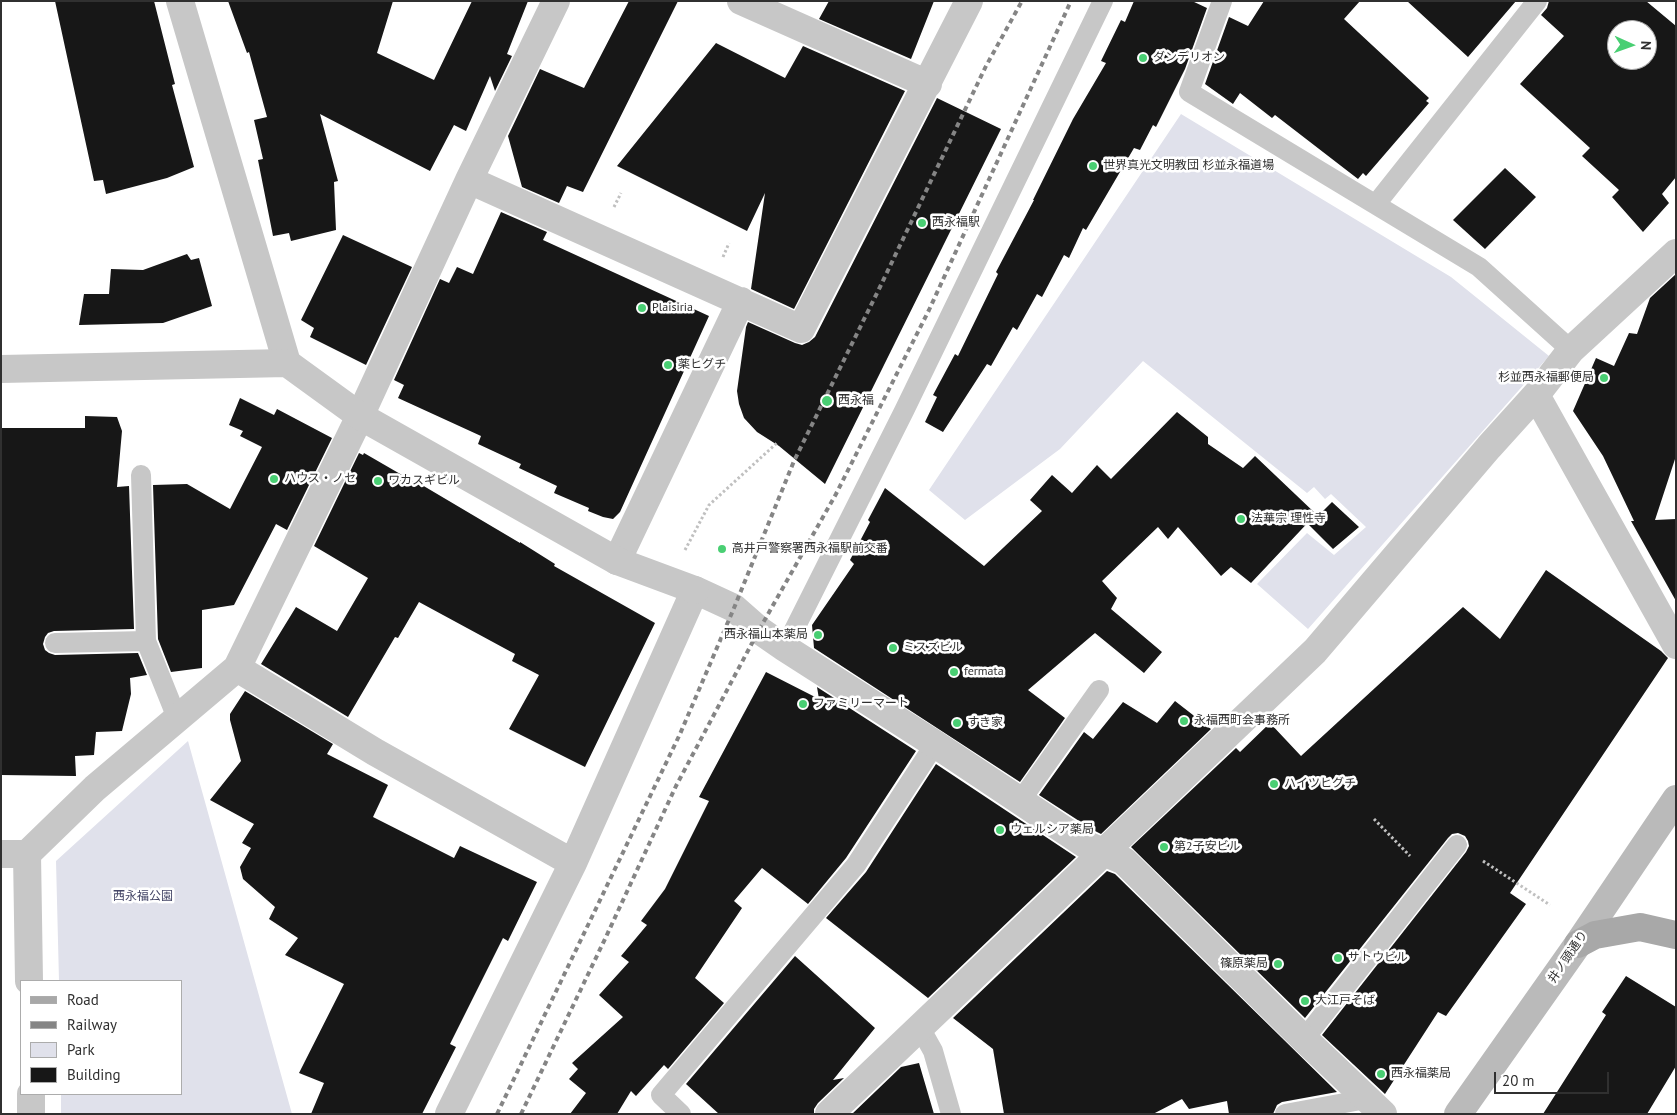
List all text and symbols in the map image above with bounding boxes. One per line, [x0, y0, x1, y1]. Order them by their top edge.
north arrow [1607, 20, 1657, 70]
text: N [1637, 41, 1655, 50]
place label: ダンデリオン [1153, 51, 1225, 65]
marker: ダンデリオン [1137, 52, 1149, 64]
place label: 世界真光文明教団 杉並永福道場 [1103, 159, 1274, 173]
marker: 世界真光文明教団 杉並永福道場 [1087, 160, 1099, 172]
place label: 西永福駅 [932, 216, 980, 230]
marker: 西永福駅 [916, 217, 928, 229]
place label: Plaisiria [652, 301, 693, 315]
marker: Plaisiria [636, 302, 648, 314]
place label: 薬ヒグチ [678, 358, 726, 372]
marker: 薬ヒグチ [662, 359, 674, 371]
place label: 杉並西永福郵便局 [1498, 371, 1594, 385]
marker: 杉並西永福郵便局 [1598, 372, 1610, 384]
marker: 西永福 [820, 394, 834, 408]
place label: 西永福 [838, 394, 874, 408]
place label: ハウス・ノセ [284, 472, 356, 486]
marker: ハウス・ノセ [268, 473, 280, 485]
place label: ワカスギビル [388, 474, 460, 488]
marker: ワカスギビル [372, 475, 384, 487]
place label: 法華宗 理性寺 [1251, 512, 1326, 526]
marker: 法華宗 理性寺 [1235, 513, 1247, 525]
place label: 高井戸警察署西永福駅前交番 [732, 542, 888, 556]
marker: 高井戸警察署西永福駅前交番 [716, 543, 728, 555]
place label: 西永福山本薬局 [724, 628, 808, 642]
marker: 西永福山本薬局 [812, 629, 824, 641]
place label: ミスズビル [903, 641, 963, 655]
marker: ミスズビル [887, 642, 899, 654]
place label: fermata [964, 665, 1004, 679]
marker: fermata [948, 666, 960, 678]
place label: ファミリーマート [813, 697, 909, 711]
marker: ファミリーマート [797, 698, 809, 710]
place label: 永福西町会事務所 [1194, 714, 1290, 728]
marker: 永福西町会事務所 [1178, 715, 1190, 727]
place label: すき家 [967, 716, 1003, 730]
marker: すき家 [951, 717, 963, 729]
place label: ハイツヒグチ [1284, 777, 1356, 791]
marker: ハイツヒグチ [1268, 778, 1280, 790]
place label: ウェルシア薬局 [1010, 823, 1094, 837]
marker: ウェルシア薬局 [994, 824, 1006, 836]
place label: 第2子安ビル [1174, 840, 1241, 854]
marker: 第2子安ビル [1158, 841, 1170, 853]
park label: 西永福公園 [113, 890, 173, 904]
street label: 井ノ頭通り [1545, 928, 1591, 986]
place label: サトウビル [1348, 951, 1408, 965]
marker: サトウビル [1332, 952, 1344, 964]
place label: 篠原薬局 [1220, 957, 1268, 971]
marker: 篠原薬局 [1272, 958, 1284, 970]
legend [20, 980, 182, 1095]
text: Road [67, 990, 99, 1009]
place label: 大江戸そば [1315, 994, 1375, 1008]
marker: 大江戸そば [1299, 995, 1311, 1007]
text: Railway [67, 1015, 117, 1034]
text: Park [67, 1040, 95, 1059]
scale bar [1497, 1062, 1612, 1094]
text: Building [67, 1065, 121, 1084]
place label: 西永福薬局 [1391, 1067, 1451, 1081]
marker: 西永福薬局 [1375, 1068, 1387, 1080]
text: 20 m [1502, 1071, 1535, 1090]

